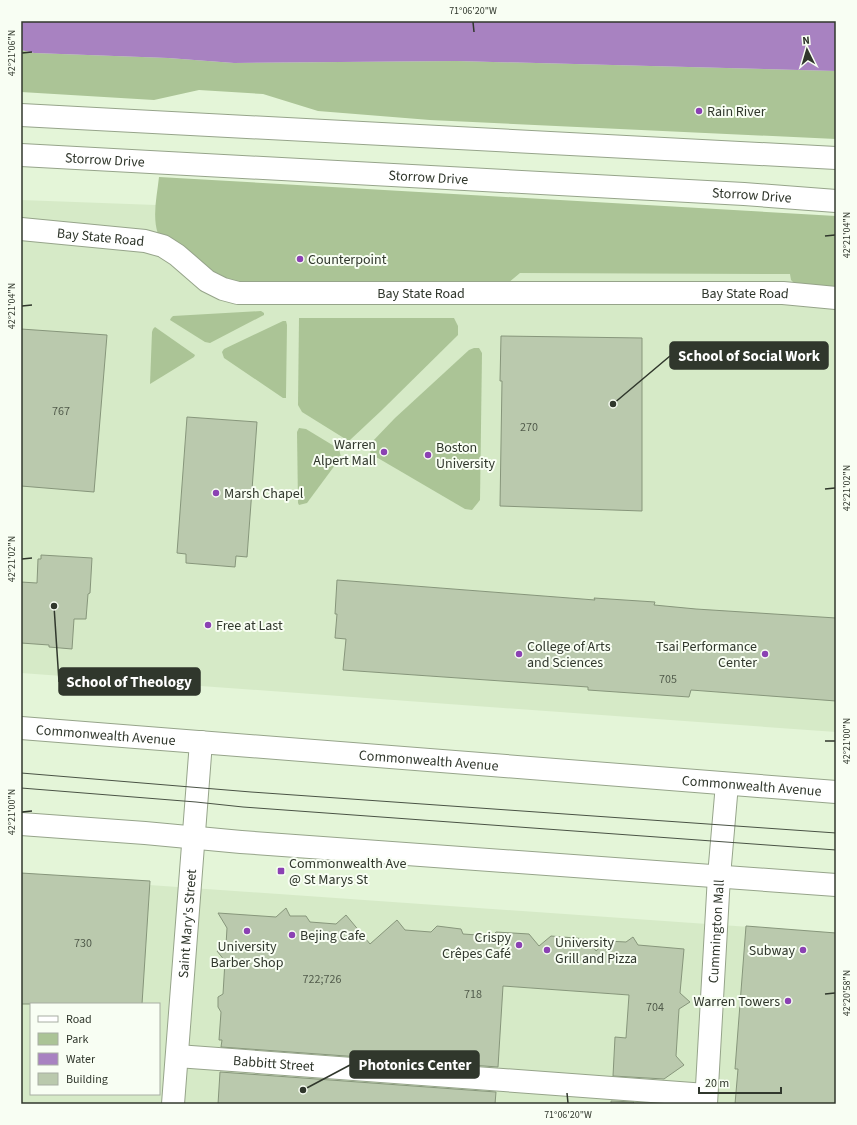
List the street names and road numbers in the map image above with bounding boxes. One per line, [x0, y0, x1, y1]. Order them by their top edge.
street label: Storrow Drive [64, 148, 145, 173]
street label: Storrow Drive [388, 166, 469, 190]
street label: Storrow Drive [712, 183, 792, 209]
street label: Bay State Road [56, 224, 145, 252]
street label: Bay State Road [377, 284, 465, 304]
street label: Bay State Road [701, 284, 790, 304]
street label: Commonwealth Avenue [35, 720, 176, 751]
street label: Commonwealth Avenue [358, 746, 499, 776]
street label: Commonwealth Avenue [681, 771, 822, 802]
street label: Saint Mary's Street [174, 868, 202, 979]
street label: Cummington Mall [704, 878, 730, 984]
street label: Babbitt Street [232, 1051, 315, 1077]

